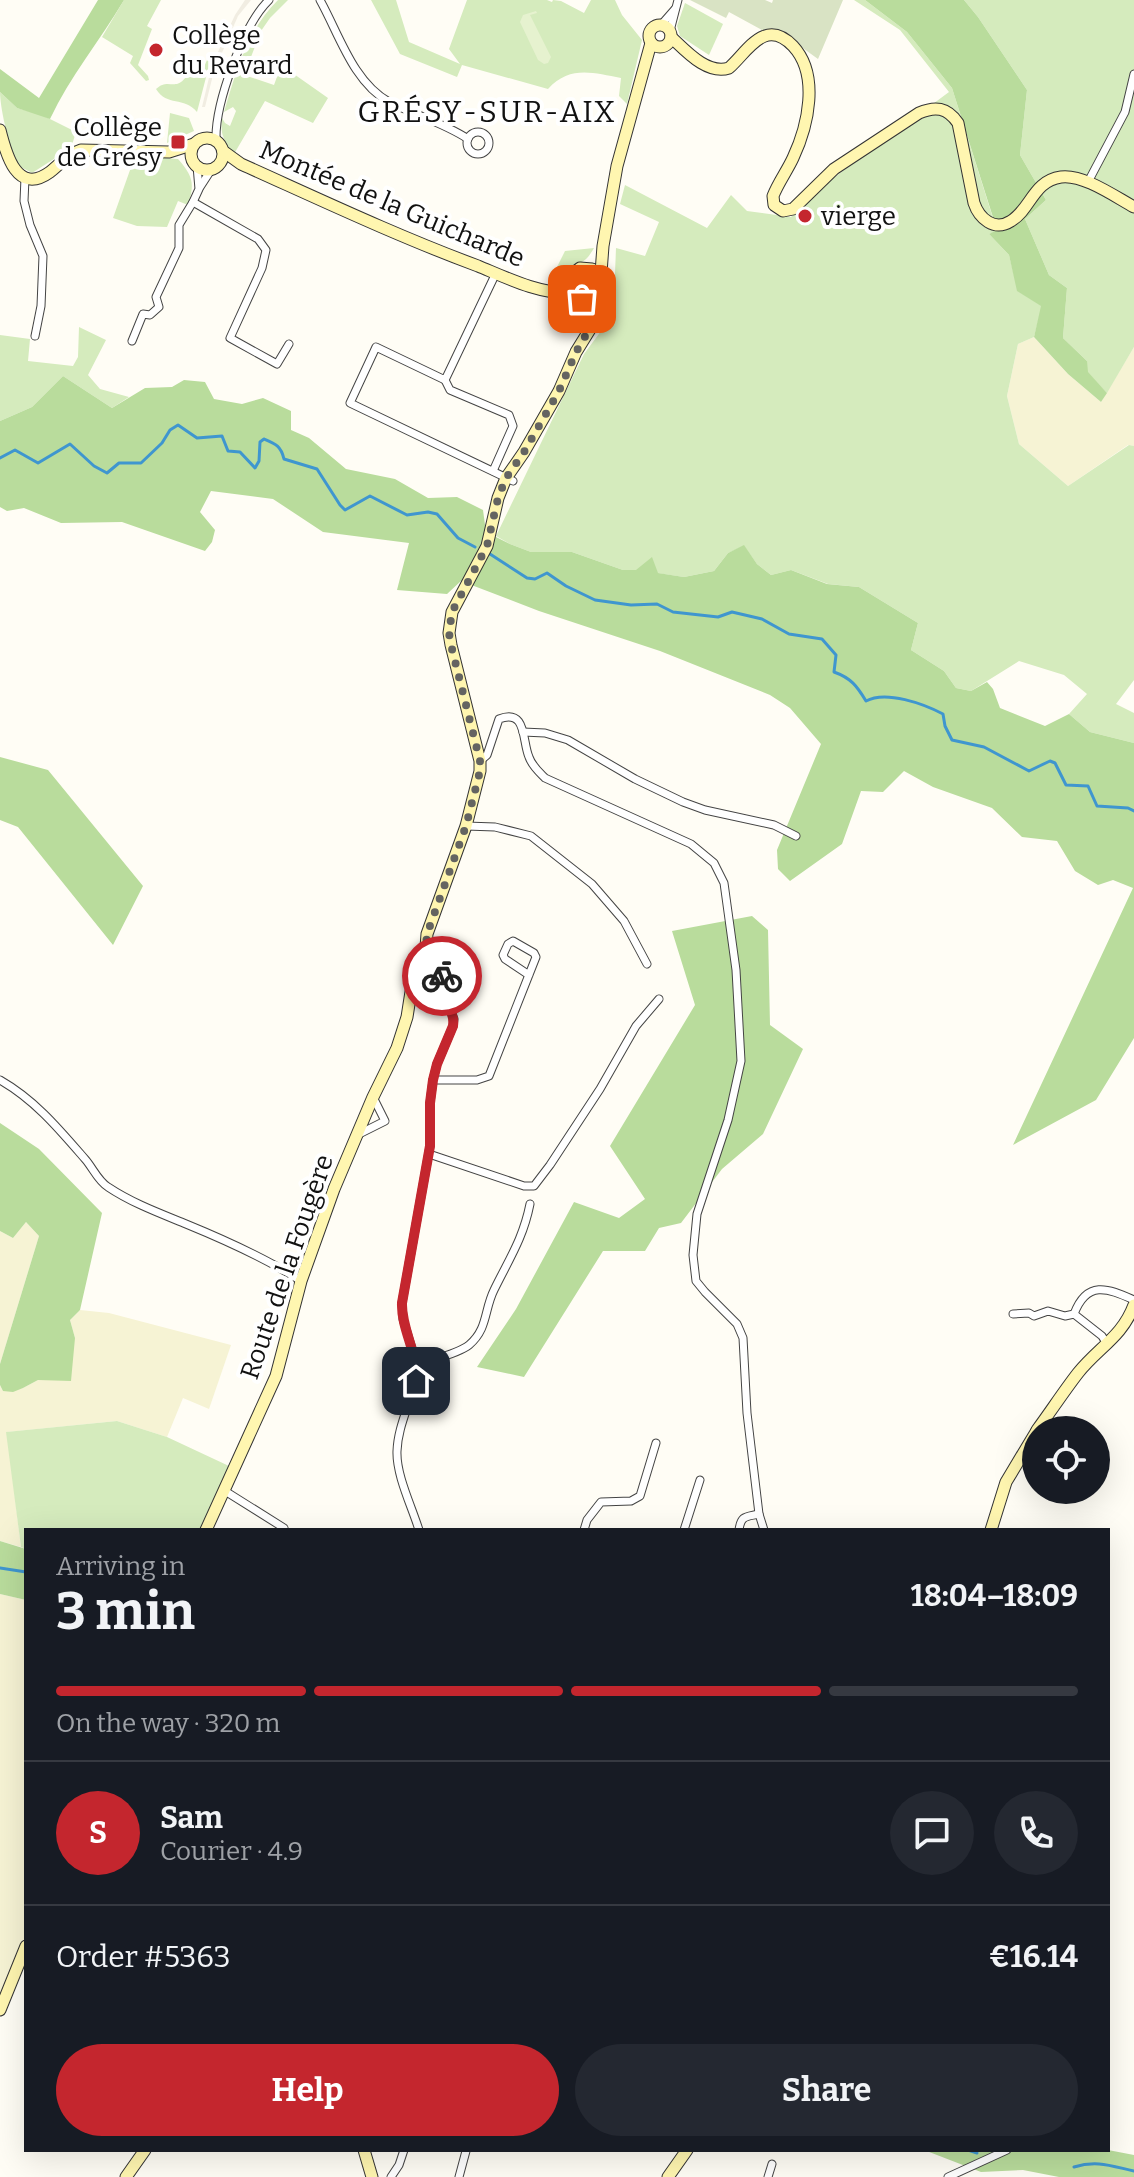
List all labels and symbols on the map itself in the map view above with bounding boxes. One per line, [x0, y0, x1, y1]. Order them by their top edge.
place label: Collège du Revard [172, 20, 293, 81]
marker: Collège du Revard [147, 41, 165, 59]
district label: GRÉSY-SUR-AIX [357, 94, 617, 130]
place label: Collège de Grésy [57, 112, 162, 173]
marker: Collège de Grésy [169, 133, 187, 151]
street label: Montée de la Guicharde [255, 134, 529, 274]
place label: vierge [820, 201, 896, 232]
marker: vierge [796, 207, 814, 225]
pin [548, 265, 616, 333]
courier [402, 936, 482, 1016]
street label: Route de la Fougère [234, 1151, 340, 1383]
pin [382, 1347, 450, 1415]

